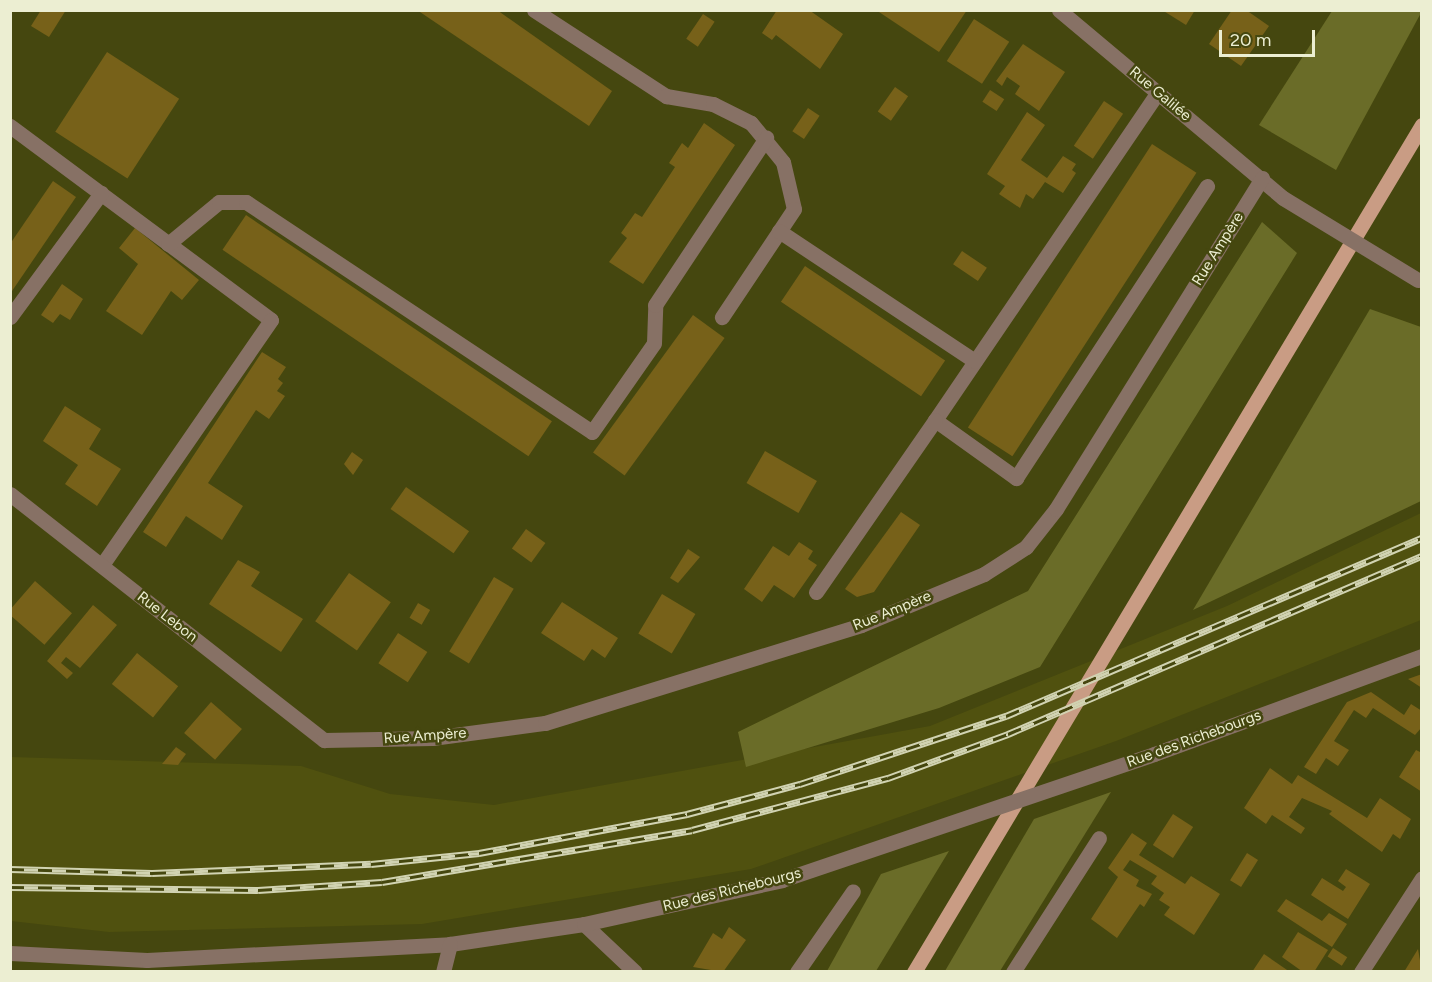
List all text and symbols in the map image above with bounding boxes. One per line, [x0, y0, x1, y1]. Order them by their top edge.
scale bar [1222, 18, 1318, 56]
text: 20 m [1230, 29, 1271, 51]
street label: Rue Galilée [1125, 63, 1195, 125]
street label: Rue Ampère [1188, 209, 1248, 289]
street label: Rue Ampère [850, 587, 934, 635]
street label: Rue Lebon [133, 588, 201, 646]
street label: Rue des Richebourgs [1124, 706, 1264, 772]
street label: Rue Ampère [383, 724, 467, 748]
street label: Rue des Richebourgs [661, 864, 803, 916]

